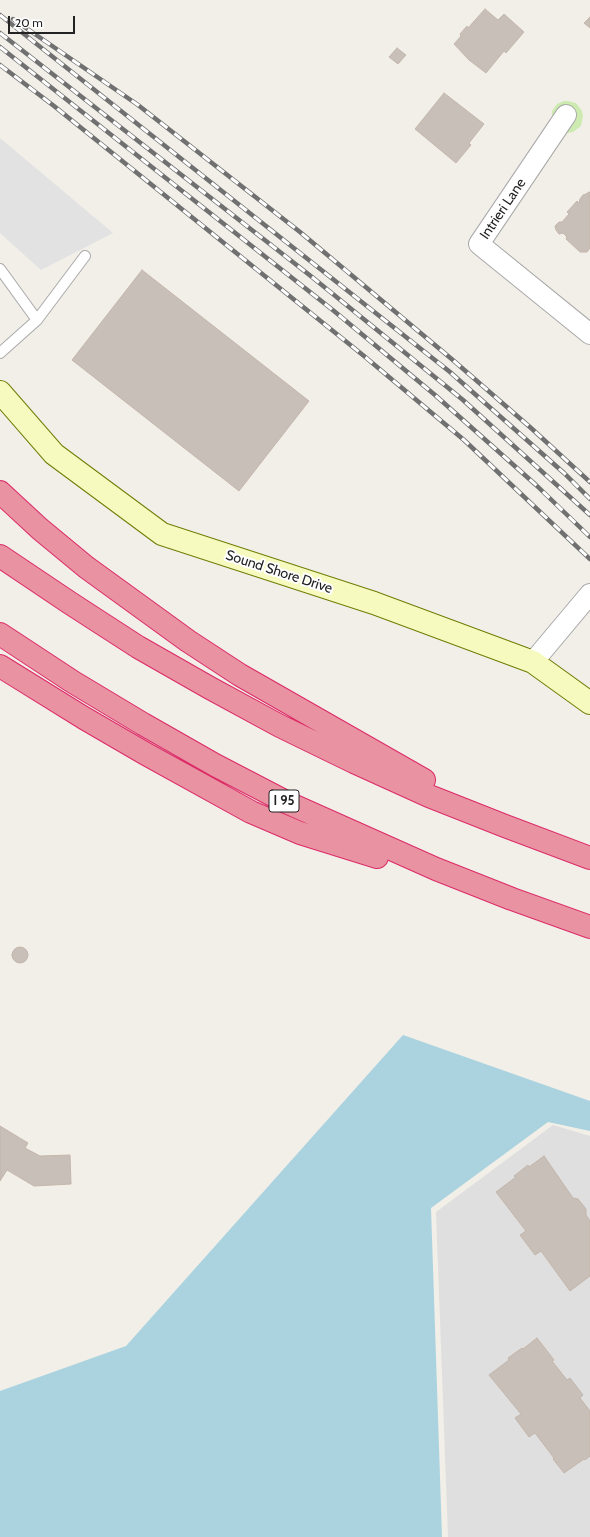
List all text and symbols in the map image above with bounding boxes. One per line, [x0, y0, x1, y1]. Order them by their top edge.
scale bar [10, 8, 77, 34]
text: 20 m [15, 15, 43, 30]
street label: Intrieri Lane [477, 175, 529, 243]
street label: Sound Shore Drive [223, 547, 335, 597]
road number: I 95 [269, 790, 299, 812]

